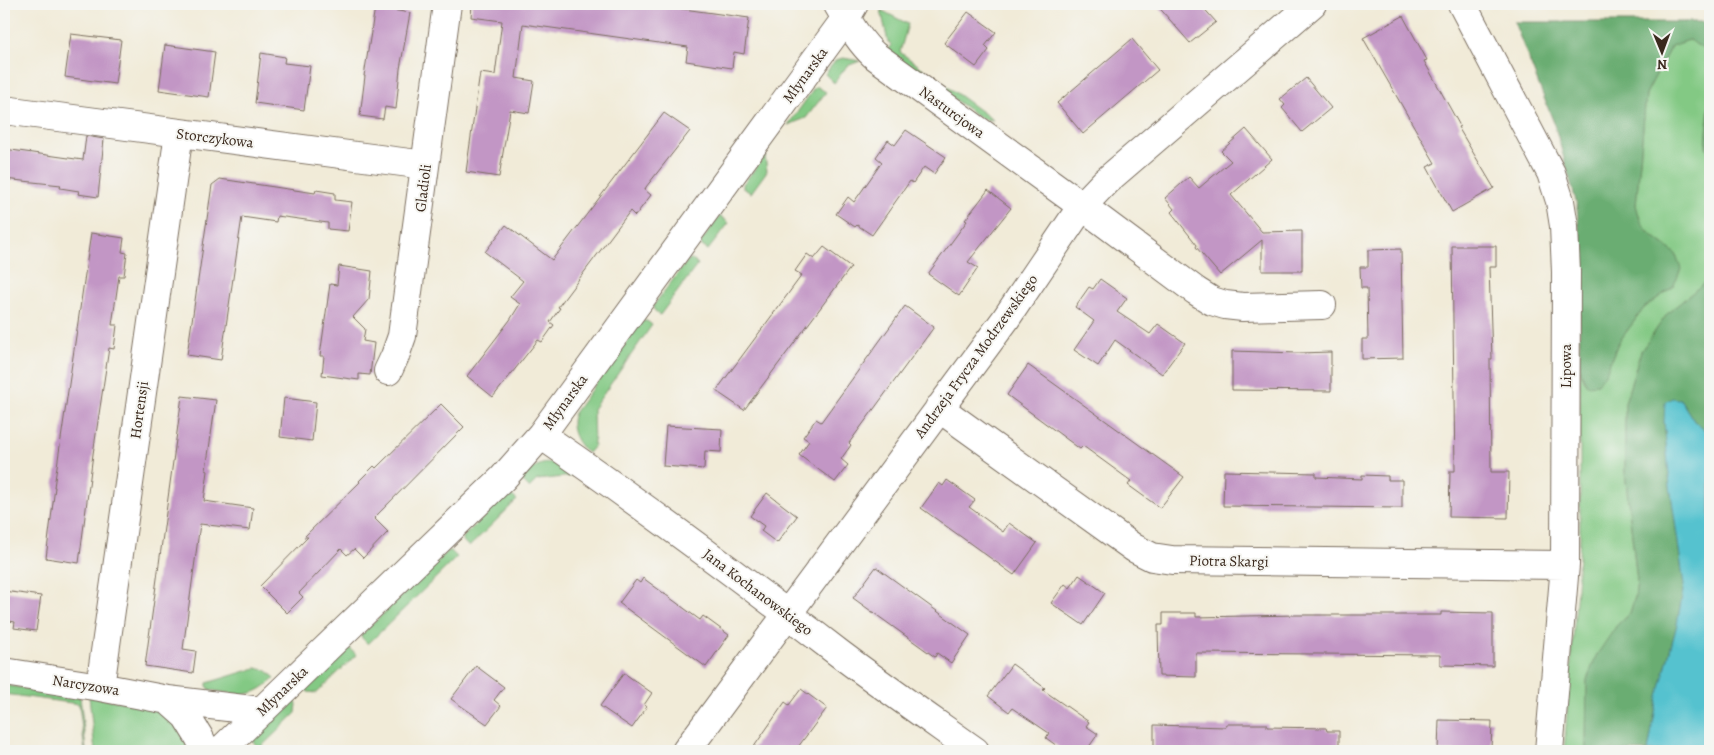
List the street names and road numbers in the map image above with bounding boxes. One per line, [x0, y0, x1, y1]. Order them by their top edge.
street label: Młynarska [778, 43, 832, 107]
street label: Nasturcjowa [915, 81, 989, 143]
street label: Storczykowa [175, 123, 255, 153]
street label: Gladioli [410, 163, 436, 213]
street label: Andrzeja Frycza Modrzewskiego [909, 270, 1042, 443]
street label: Lipowa [1556, 344, 1576, 388]
street label: Młynarska [538, 370, 592, 434]
street label: Hortensji [125, 380, 153, 440]
street label: Jana Kochanowskiego [699, 544, 817, 640]
street label: Piotra Skargi [1189, 550, 1269, 572]
street label: Młynarska [252, 661, 312, 721]
street label: Narcyzowa [51, 670, 121, 700]

